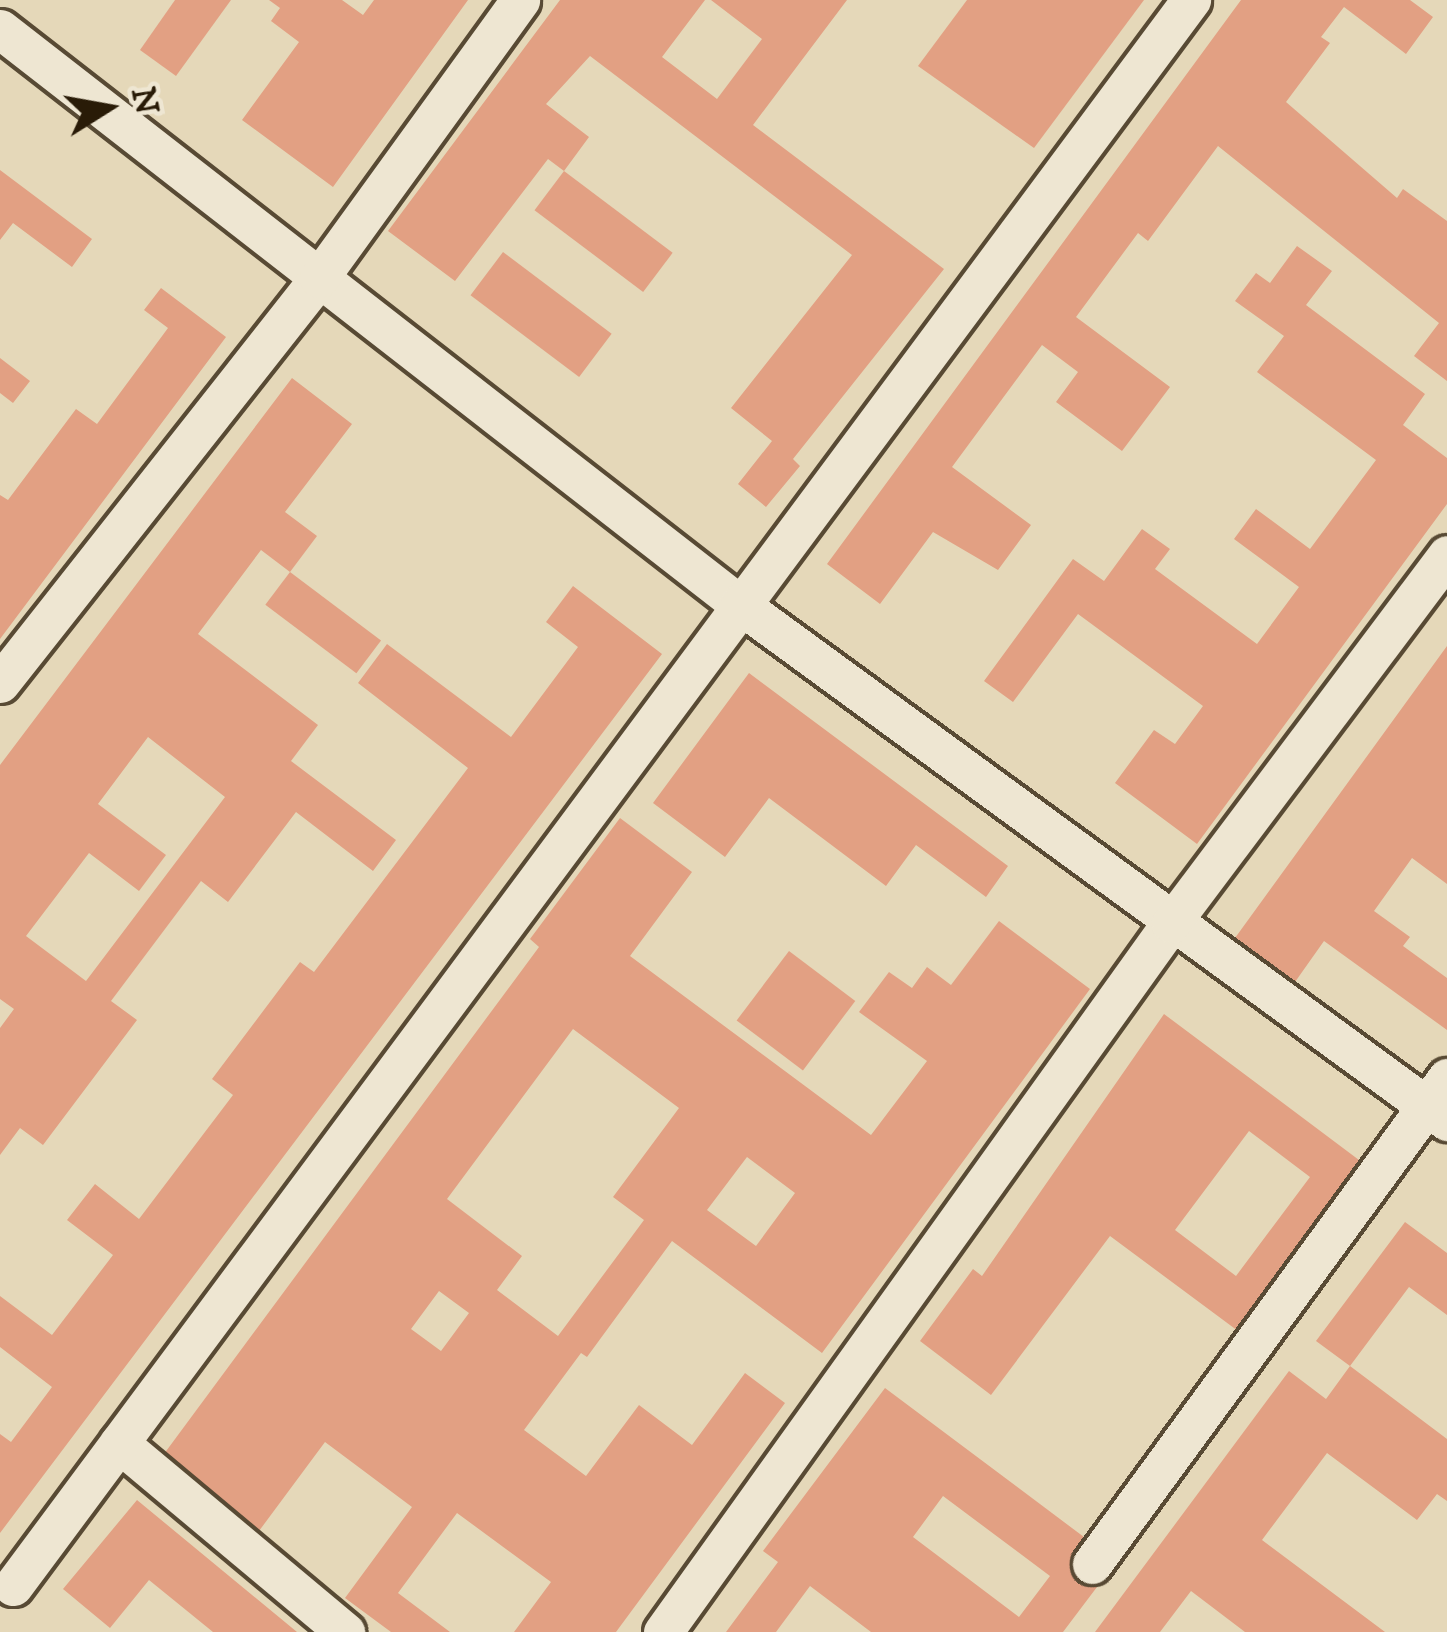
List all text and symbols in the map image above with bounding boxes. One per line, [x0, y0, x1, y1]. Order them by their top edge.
north arrow [48, 48, 168, 168]
text: N [121, 84, 167, 118]

